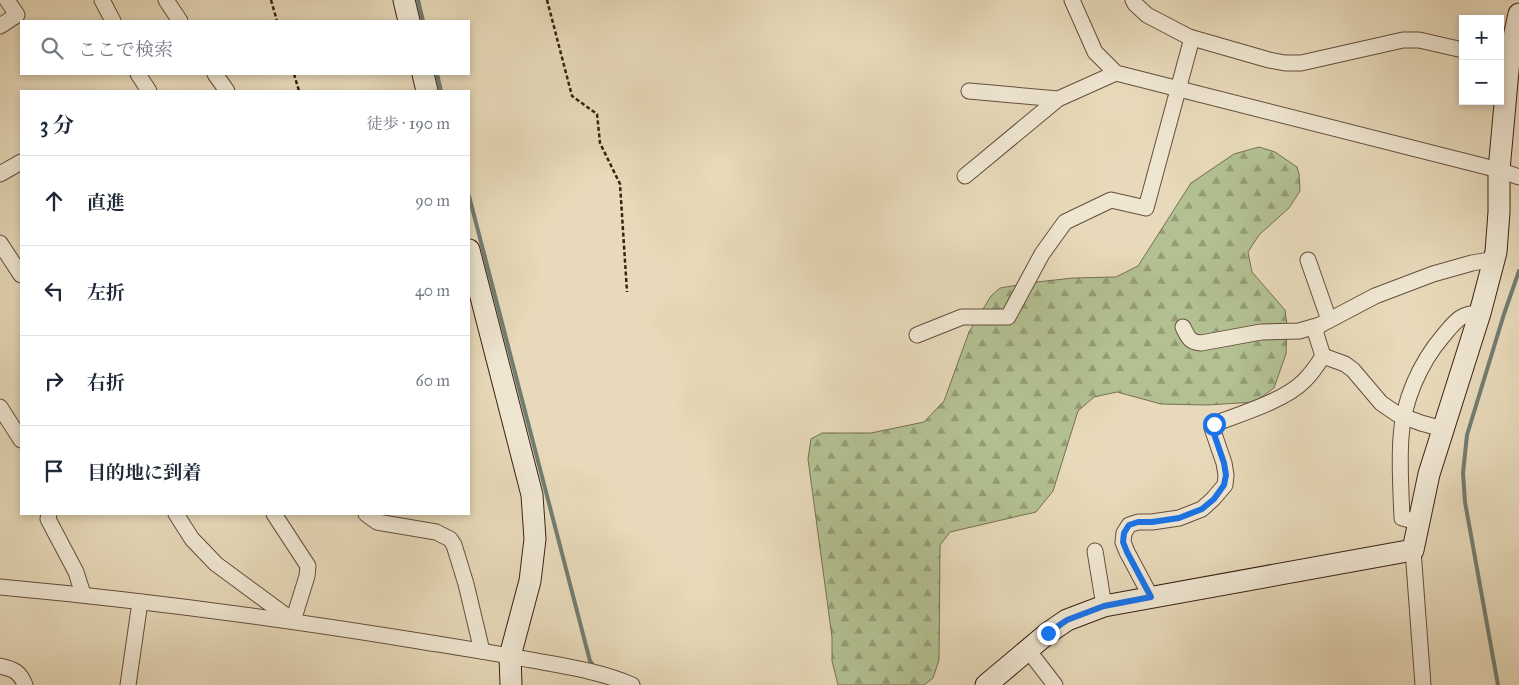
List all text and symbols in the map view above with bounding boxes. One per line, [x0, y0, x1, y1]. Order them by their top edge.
map controls [1459, 15, 1504, 105]
button: + [1459, 15, 1504, 60]
search box [20, 20, 470, 75]
icon: search [38, 34, 66, 62]
text: ここで検索 [78, 38, 173, 61]
button: − [1459, 60, 1504, 105]
text: 3 分 [40, 112, 74, 138]
text: 徒歩 · 190 m [367, 114, 450, 133]
icon: ahead [40, 187, 68, 215]
text: 直進 [87, 191, 125, 214]
text: 90 m [415, 191, 450, 210]
icon: left [40, 277, 68, 305]
text: 左折 [87, 281, 125, 304]
text: 40 m [415, 281, 450, 300]
icon: right [40, 367, 68, 395]
text: 右折 [87, 371, 125, 394]
text: 60 m [416, 371, 450, 390]
route start [1203, 413, 1226, 436]
icon: arrive [40, 457, 68, 485]
text: 目的地に到着 [87, 461, 201, 484]
route end [1037, 622, 1060, 645]

